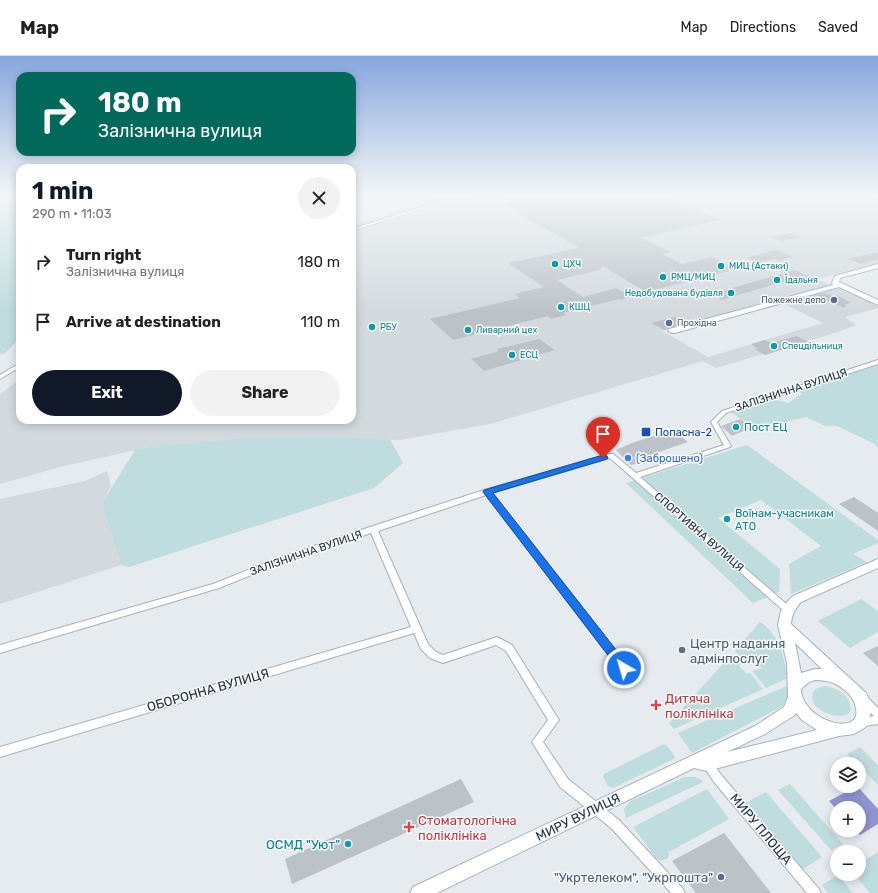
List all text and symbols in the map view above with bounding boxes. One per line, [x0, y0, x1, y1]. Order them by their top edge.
text: Map [20, 16, 59, 39]
text: Map [681, 19, 708, 36]
text: Directions [730, 19, 796, 36]
text: Saved [818, 19, 858, 36]
text: 180 m [98, 86, 182, 119]
icon: right [32, 88, 84, 140]
text: Залізнична вулиця [98, 120, 262, 142]
text: 1 min [32, 177, 93, 205]
button: close [298, 177, 340, 219]
text: 290 m · 11:03 [32, 206, 112, 221]
text: Turn right [66, 246, 141, 264]
icon: right [32, 251, 54, 273]
text: 180 m [298, 253, 340, 271]
marker: ЦХЧ [550, 259, 560, 269]
place label: ЦХЧ [563, 259, 581, 269]
marker: МИЦ (Астаки) [716, 261, 726, 271]
place label: МИЦ (Астаки) [729, 261, 788, 271]
text: Залізнична вулиця [66, 264, 184, 279]
marker: РМЦ/МИЦ [658, 272, 668, 282]
place label: РМЦ/МИЦ [671, 272, 716, 282]
place label: Їдальня [785, 274, 818, 285]
marker: Їдальня [772, 275, 782, 285]
place label: Недобудована будівля [625, 288, 723, 298]
marker: Недобудована будівля [726, 288, 736, 298]
place label: Пожежне депо [761, 295, 826, 305]
marker: Пожежне депо [829, 295, 839, 305]
marker: КШЦ [556, 302, 566, 312]
place label: КШЦ [569, 302, 590, 312]
icon: arrive [32, 311, 54, 333]
text: Arrive at destination [66, 313, 221, 331]
text: 110 m [301, 313, 340, 331]
marker: Прохідна [664, 318, 674, 328]
place label: Прохідна [677, 318, 717, 328]
marker: РБУ [367, 322, 377, 332]
place label: РБУ [380, 322, 398, 332]
marker: Ливарний цех [463, 325, 473, 335]
place label: Ливарний цех [476, 325, 537, 335]
marker: Спецдільниця [769, 341, 779, 351]
place label: Спецдільниця [782, 341, 843, 351]
marker: ЕСЦ [507, 350, 517, 360]
place label: ЕСЦ [520, 350, 538, 360]
street label: ЗАЛІЗНИЧНА ВУЛИЦЯ [733, 366, 849, 414]
button: Exit [32, 370, 182, 416]
button: Share [190, 370, 340, 416]
pin [586, 417, 620, 458]
place label: Пост ЕЦ [744, 421, 787, 434]
marker: Пост ЕЦ [731, 422, 741, 432]
icon: arrive [592, 423, 614, 445]
marker: Попасна-2 [640, 426, 652, 438]
place label: Попасна-2 [655, 426, 712, 439]
place label: (Заброшено) [636, 452, 703, 465]
marker: (Заброшено) [623, 453, 633, 463]
street label: СПОРТИВНА ВУЛИЦЯ [652, 490, 746, 574]
place label: Воїнам-учасникам АТО [735, 507, 834, 533]
marker: Воїнам-учасникам АТО [722, 514, 732, 524]
street label: ЗАЛІЗНИЧНА ВУЛИЦЯ [248, 528, 364, 578]
place label: Центр надання адмінпослуг [690, 636, 785, 666]
marker: Центр надання адмінпослуг [677, 645, 687, 655]
position arrow [603, 647, 645, 689]
street label: ОБОРОННА ВУЛИЦЯ [145, 665, 271, 715]
place label: Дитяча поліклініка [665, 691, 734, 721]
marker: Дитяча поліклініка [650, 699, 662, 711]
map controls [830, 757, 866, 881]
button: layers [830, 757, 866, 793]
street label: МИРУ ВУЛИЦЯ [533, 790, 623, 844]
street label: МИРУ ПЛОЩА [727, 791, 795, 868]
button: + [830, 801, 866, 837]
place label: Стоматологічна поліклініка [418, 813, 517, 843]
marker: Стоматологічна поліклініка [403, 821, 415, 833]
place label: ОСМД "Уют" [266, 837, 340, 852]
marker: ОСМД "Уют" [343, 839, 353, 849]
button: − [830, 845, 866, 881]
place label: "Укртелеком", "Укрпошта" [554, 870, 713, 885]
marker: "Укртелеком", "Укрпошта" [716, 872, 726, 882]

